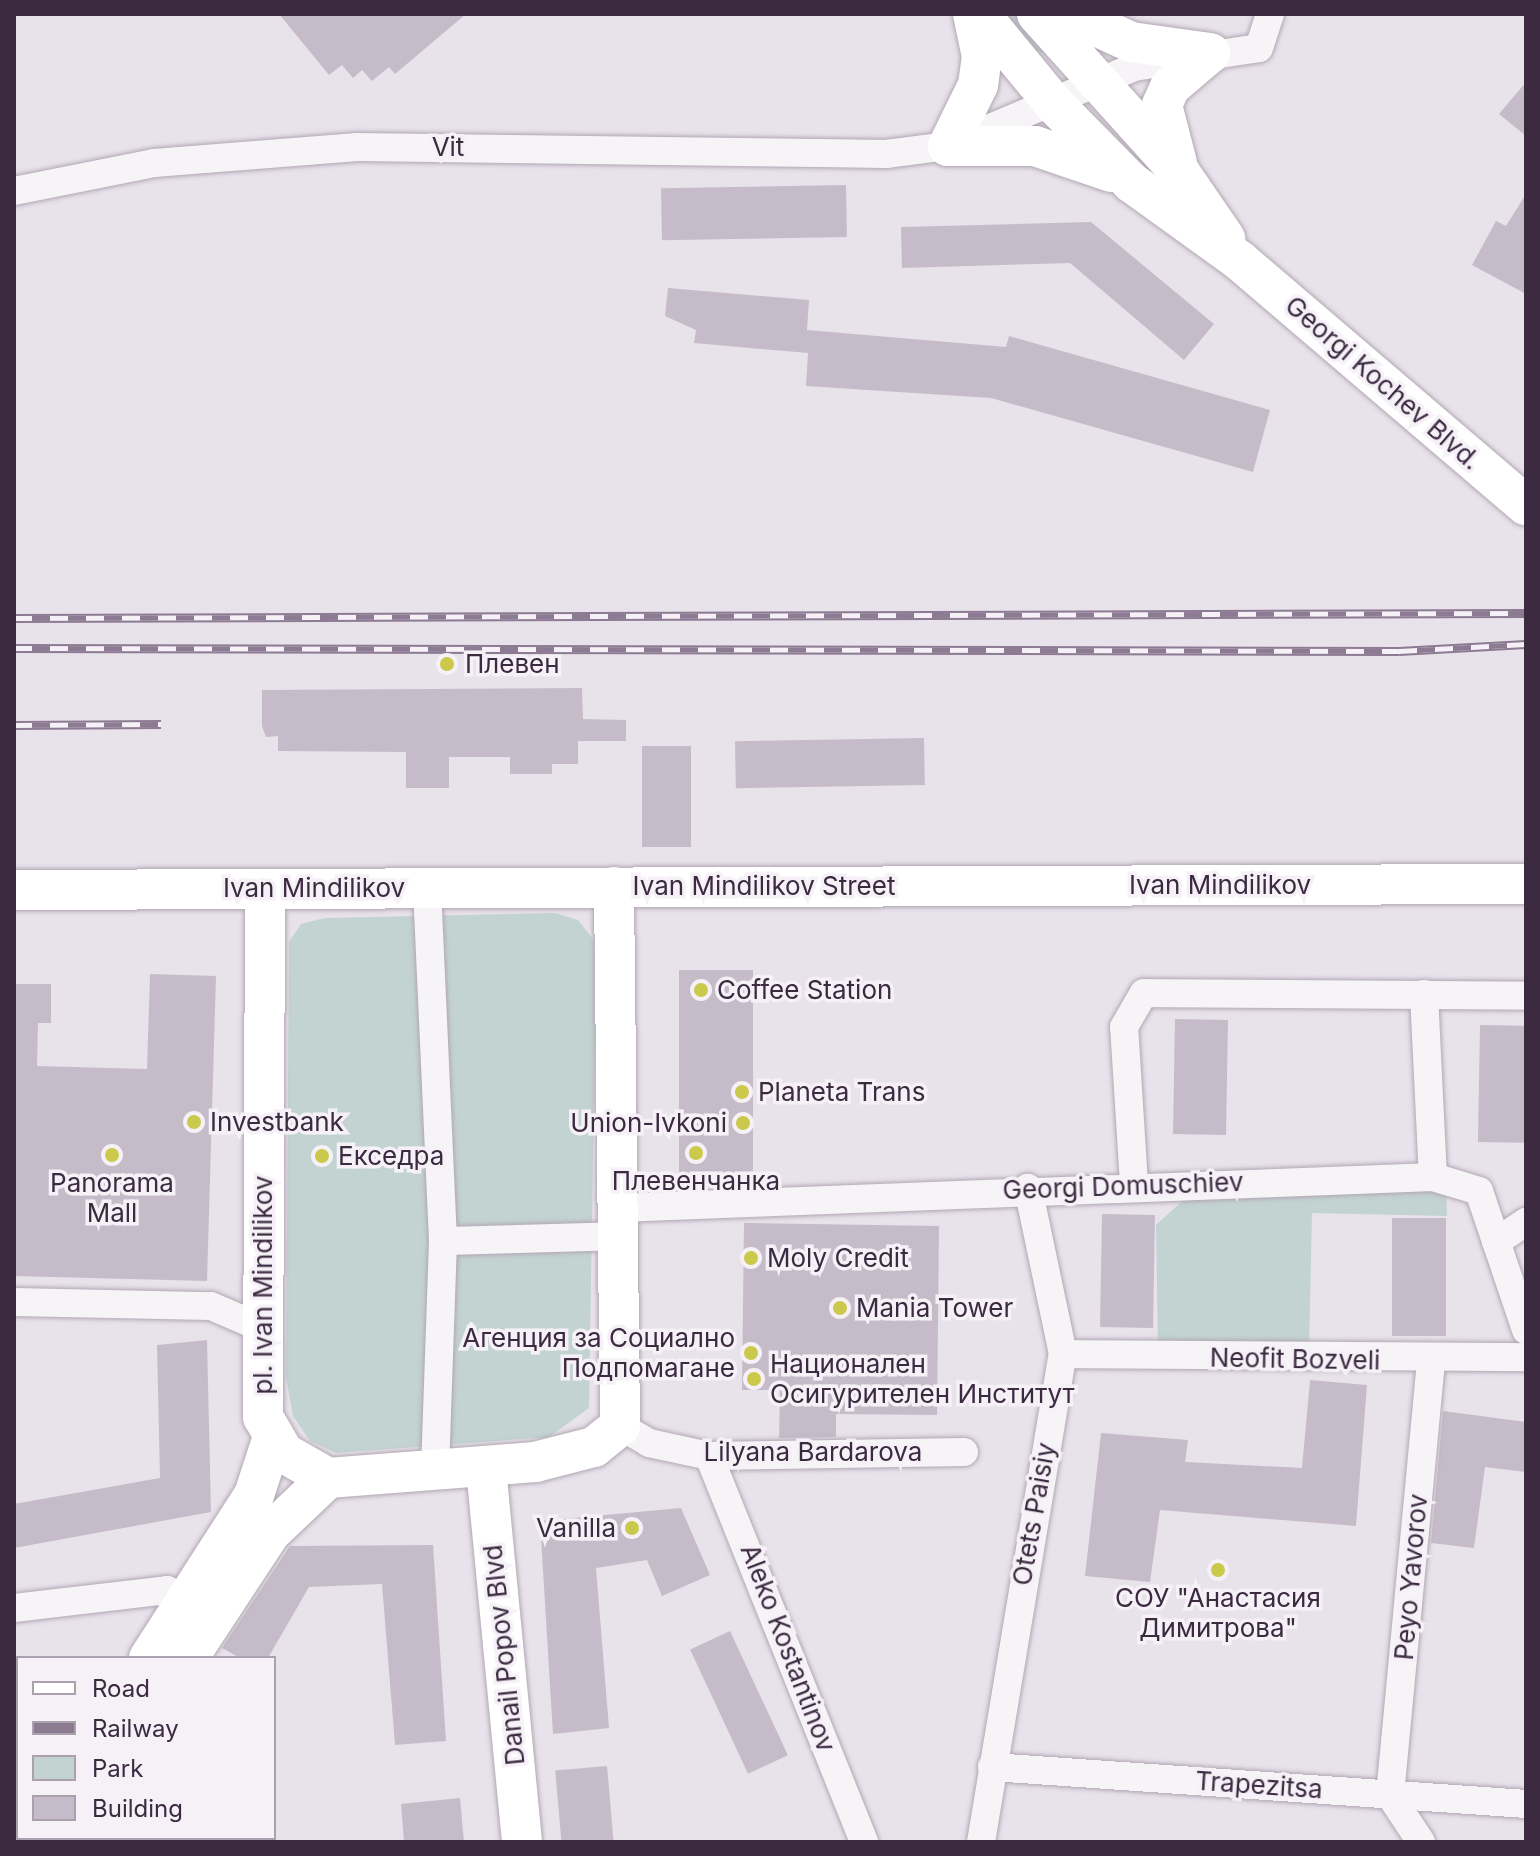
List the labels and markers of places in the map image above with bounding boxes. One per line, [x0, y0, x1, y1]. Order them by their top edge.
place label: Плевен [465, 648, 560, 680]
marker: Плевен [436, 653, 458, 675]
place label: Coffee Station [717, 974, 892, 1006]
marker: Coffee Station [692, 981, 710, 999]
place label: Planeta Trans [758, 1076, 925, 1108]
marker: Planeta Trans [733, 1083, 751, 1101]
place label: Investbank [210, 1106, 344, 1138]
place label: Union-Ivkoni [570, 1107, 727, 1139]
marker: Investbank [185, 1113, 203, 1131]
marker: Union-Ivkoni [734, 1114, 752, 1132]
place label: Екседра [338, 1140, 444, 1172]
marker: Плевенчанка [687, 1144, 705, 1162]
marker: Panorama Mall [103, 1146, 121, 1164]
marker: Екседра [313, 1147, 331, 1165]
place label: Плевенчанка [612, 1165, 780, 1197]
place label: Panorama Mall [50, 1167, 174, 1228]
place label: Moly Credit [767, 1242, 909, 1274]
marker: Moly Credit [742, 1249, 760, 1267]
place label: Mania Tower [856, 1292, 1013, 1324]
marker: Mania Tower [831, 1299, 849, 1317]
place label: Агенция за Социално Подпомагане [462, 1322, 735, 1384]
marker: Агенция за Социално Подпомагане [742, 1344, 760, 1362]
place label: Национален Осигурителен Институт [770, 1348, 1075, 1410]
marker: Национален Осигурителен Институт [745, 1370, 763, 1388]
place label: Vanilla [536, 1512, 616, 1544]
marker: Vanilla [623, 1519, 641, 1537]
marker: СОУ "Анастасия Димитрова" [1209, 1561, 1227, 1579]
place label: СОУ "Анастасия Димитрова" [1115, 1582, 1321, 1644]

